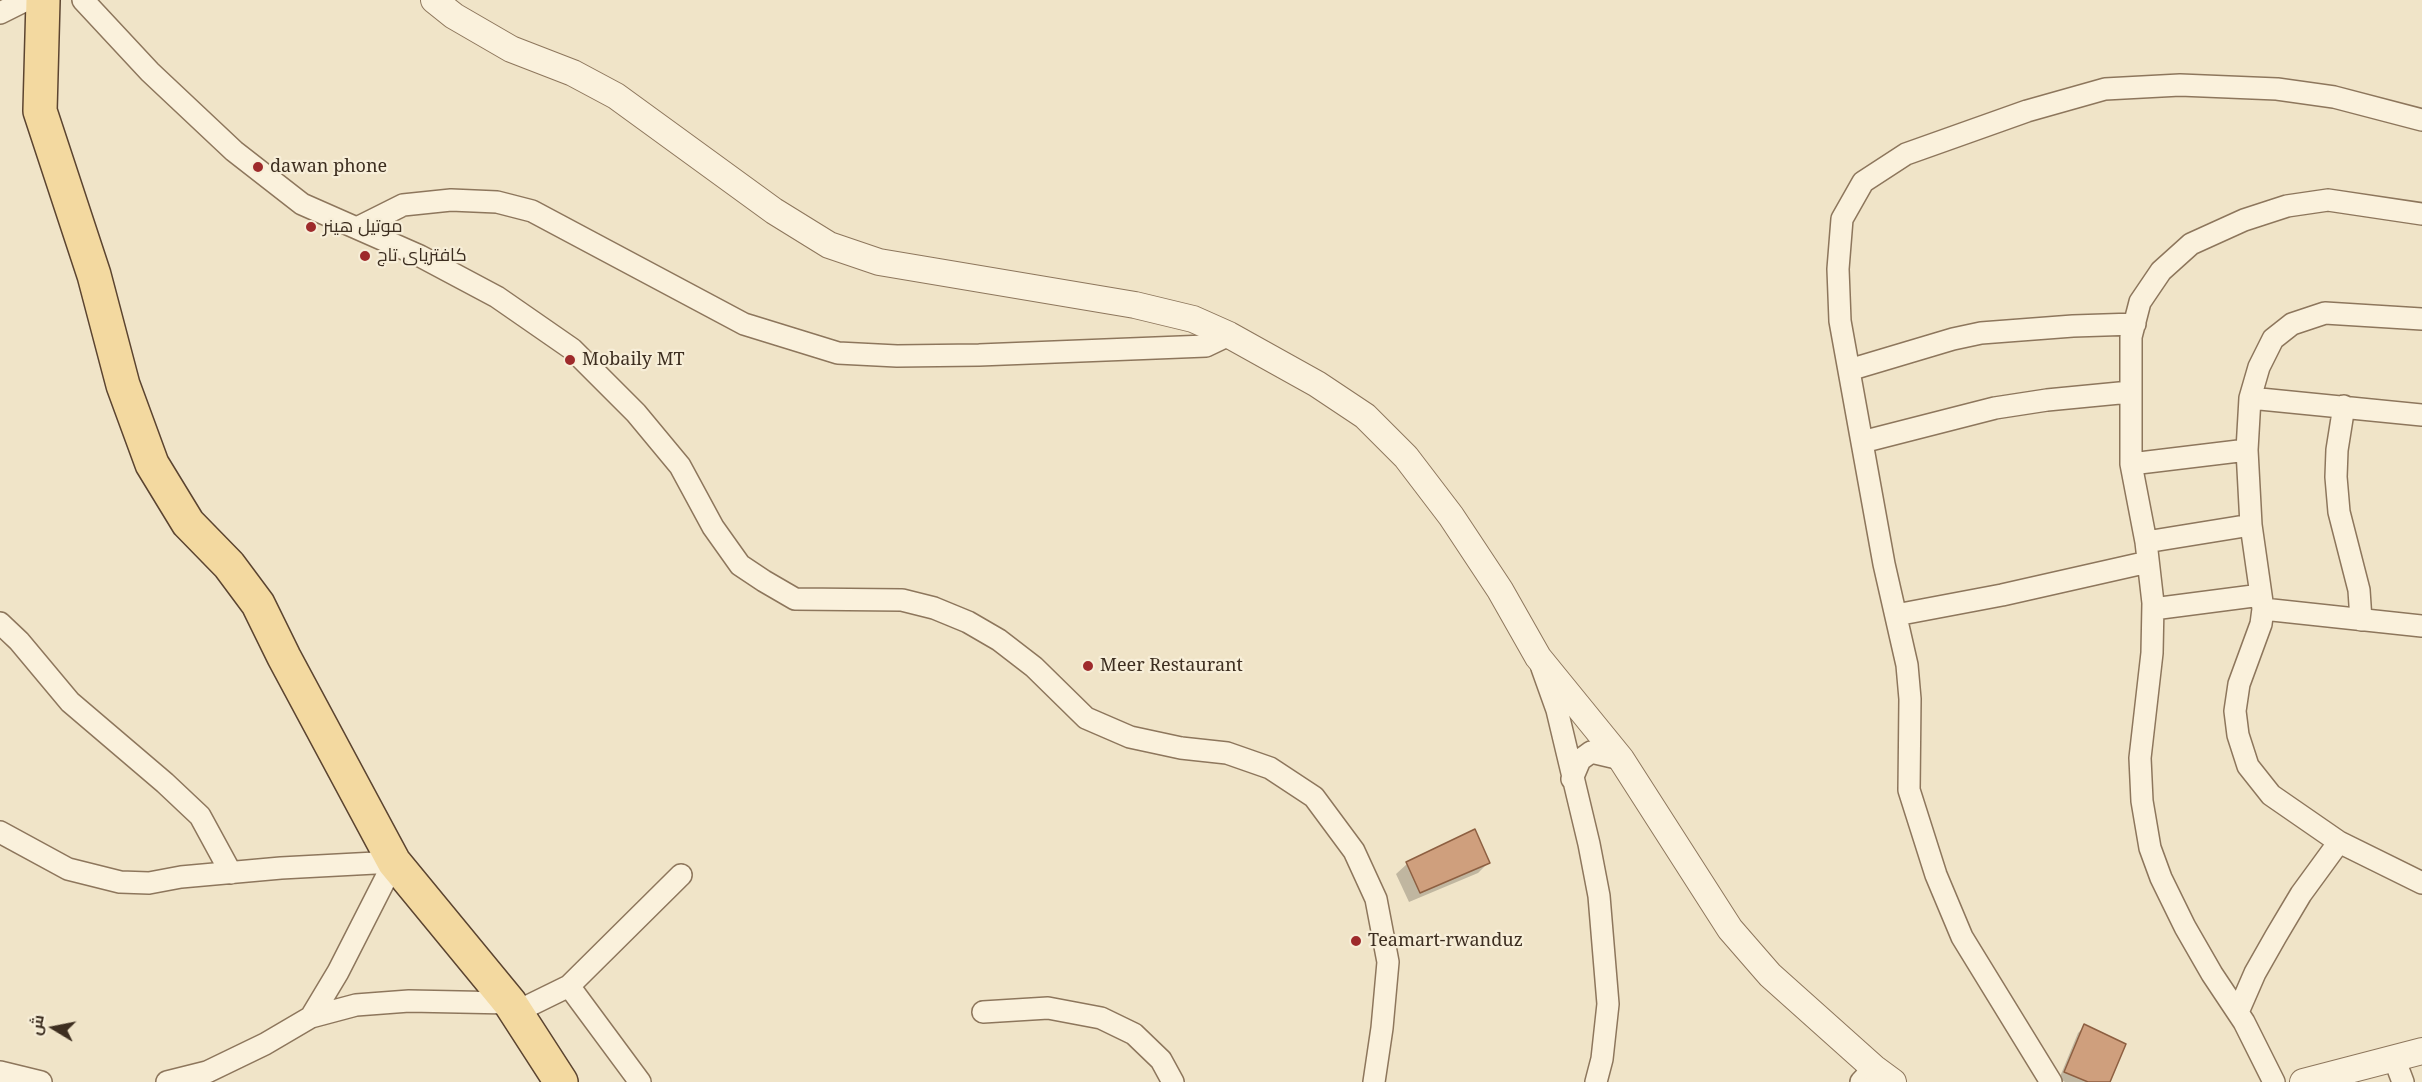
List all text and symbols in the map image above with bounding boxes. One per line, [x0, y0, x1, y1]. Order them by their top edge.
place label: dawan phone [270, 156, 387, 178]
marker: dawan phone [251, 160, 265, 174]
place label: موتيل هينر [323, 216, 403, 238]
marker: موتيل هينر [304, 220, 318, 234]
place label: کافتریای تاج [377, 245, 467, 267]
marker: کافتریای تاج [358, 249, 372, 263]
place label: Mobaily MT [582, 349, 685, 371]
marker: Mobaily MT [563, 353, 577, 367]
place label: Meer Restaurant [1100, 655, 1243, 677]
marker: Meer Restaurant [1081, 659, 1095, 673]
place label: Teamart-rwanduz [1368, 930, 1523, 952]
marker: Teamart-rwanduz [1349, 934, 1363, 948]
north arrow [24, 998, 84, 1058]
text: ش [24, 1013, 49, 1037]

